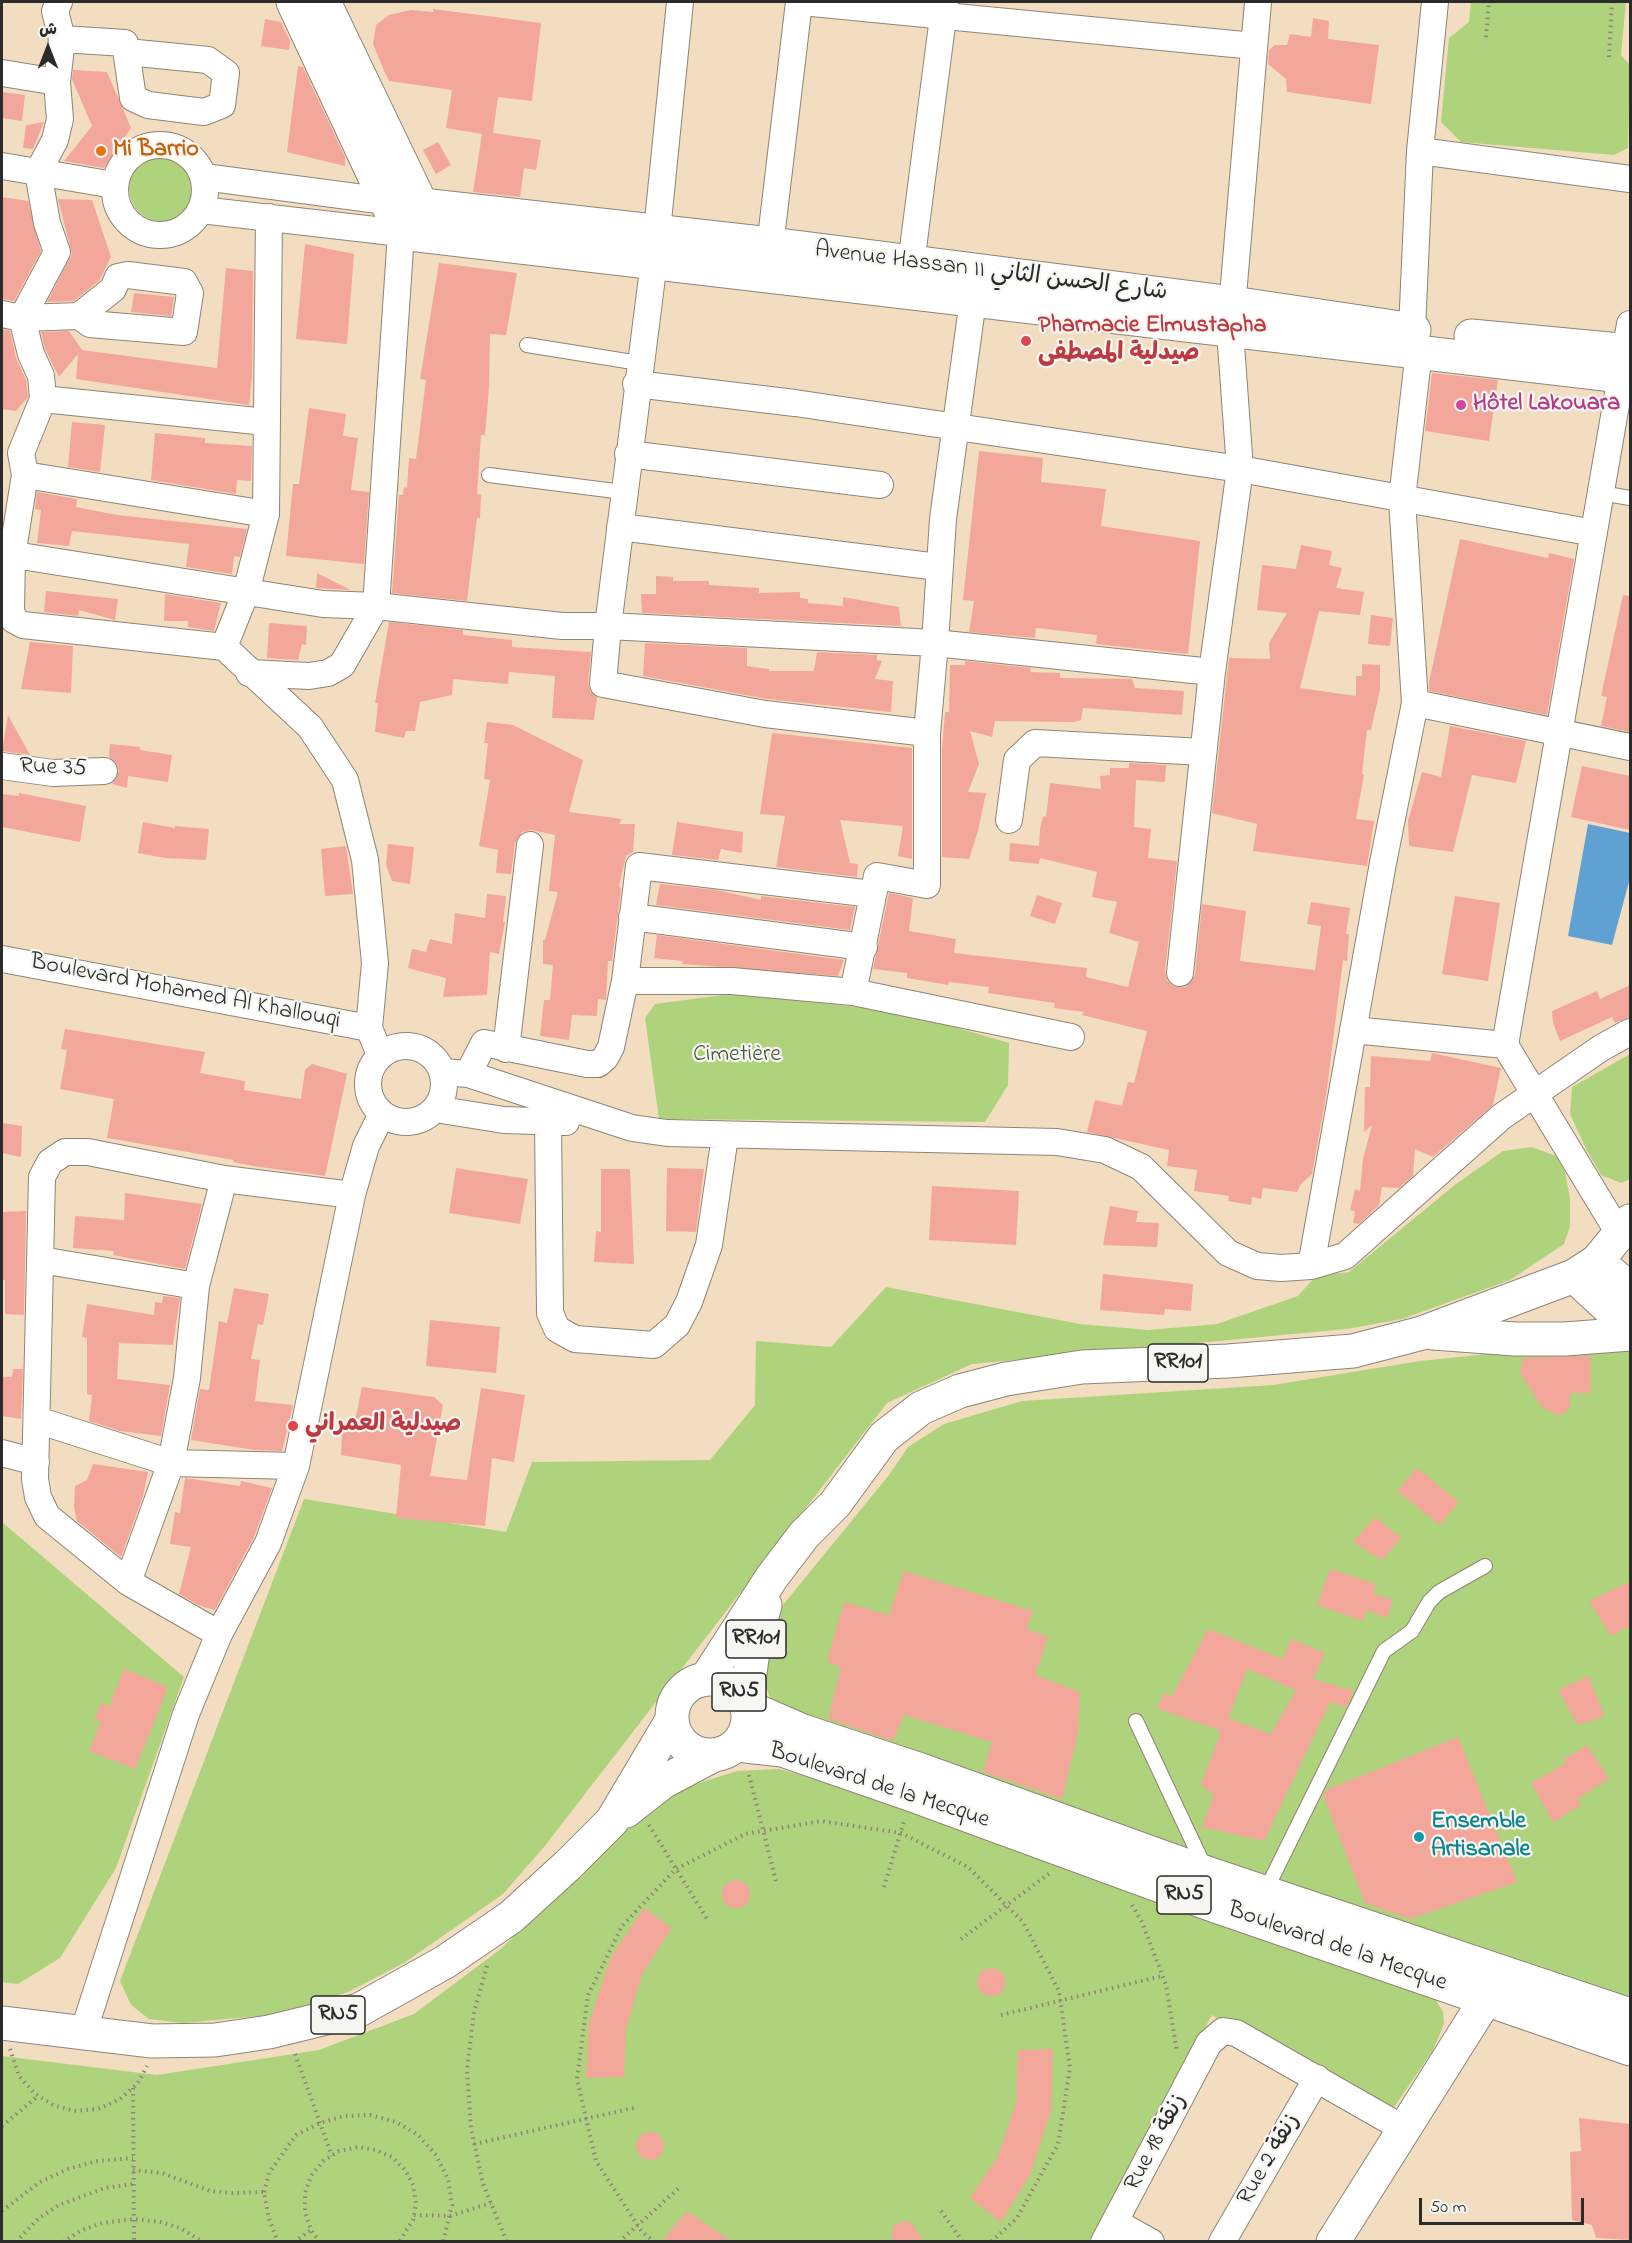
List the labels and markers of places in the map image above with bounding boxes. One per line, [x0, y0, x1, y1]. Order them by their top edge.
place label: Mi Barrio [113, 137, 199, 165]
marker: Mi Barrio [94, 144, 108, 158]
place label: Pharmacie Elmustapha صيدلية المصطفى [1038, 313, 1266, 369]
marker: Pharmacie Elmustapha صيدلية المصطفى [1019, 334, 1033, 348]
place label: Hôtel Lakouara [1473, 391, 1620, 419]
marker: Hôtel Lakouara [1454, 398, 1468, 412]
place label: صيدلية العمراني [305, 1412, 461, 1440]
marker: صيدلية العمراني [286, 1419, 300, 1433]
place label: Ensemble Artisanale [1431, 1809, 1530, 1865]
marker: Ensemble Artisanale [1412, 1830, 1426, 1844]

